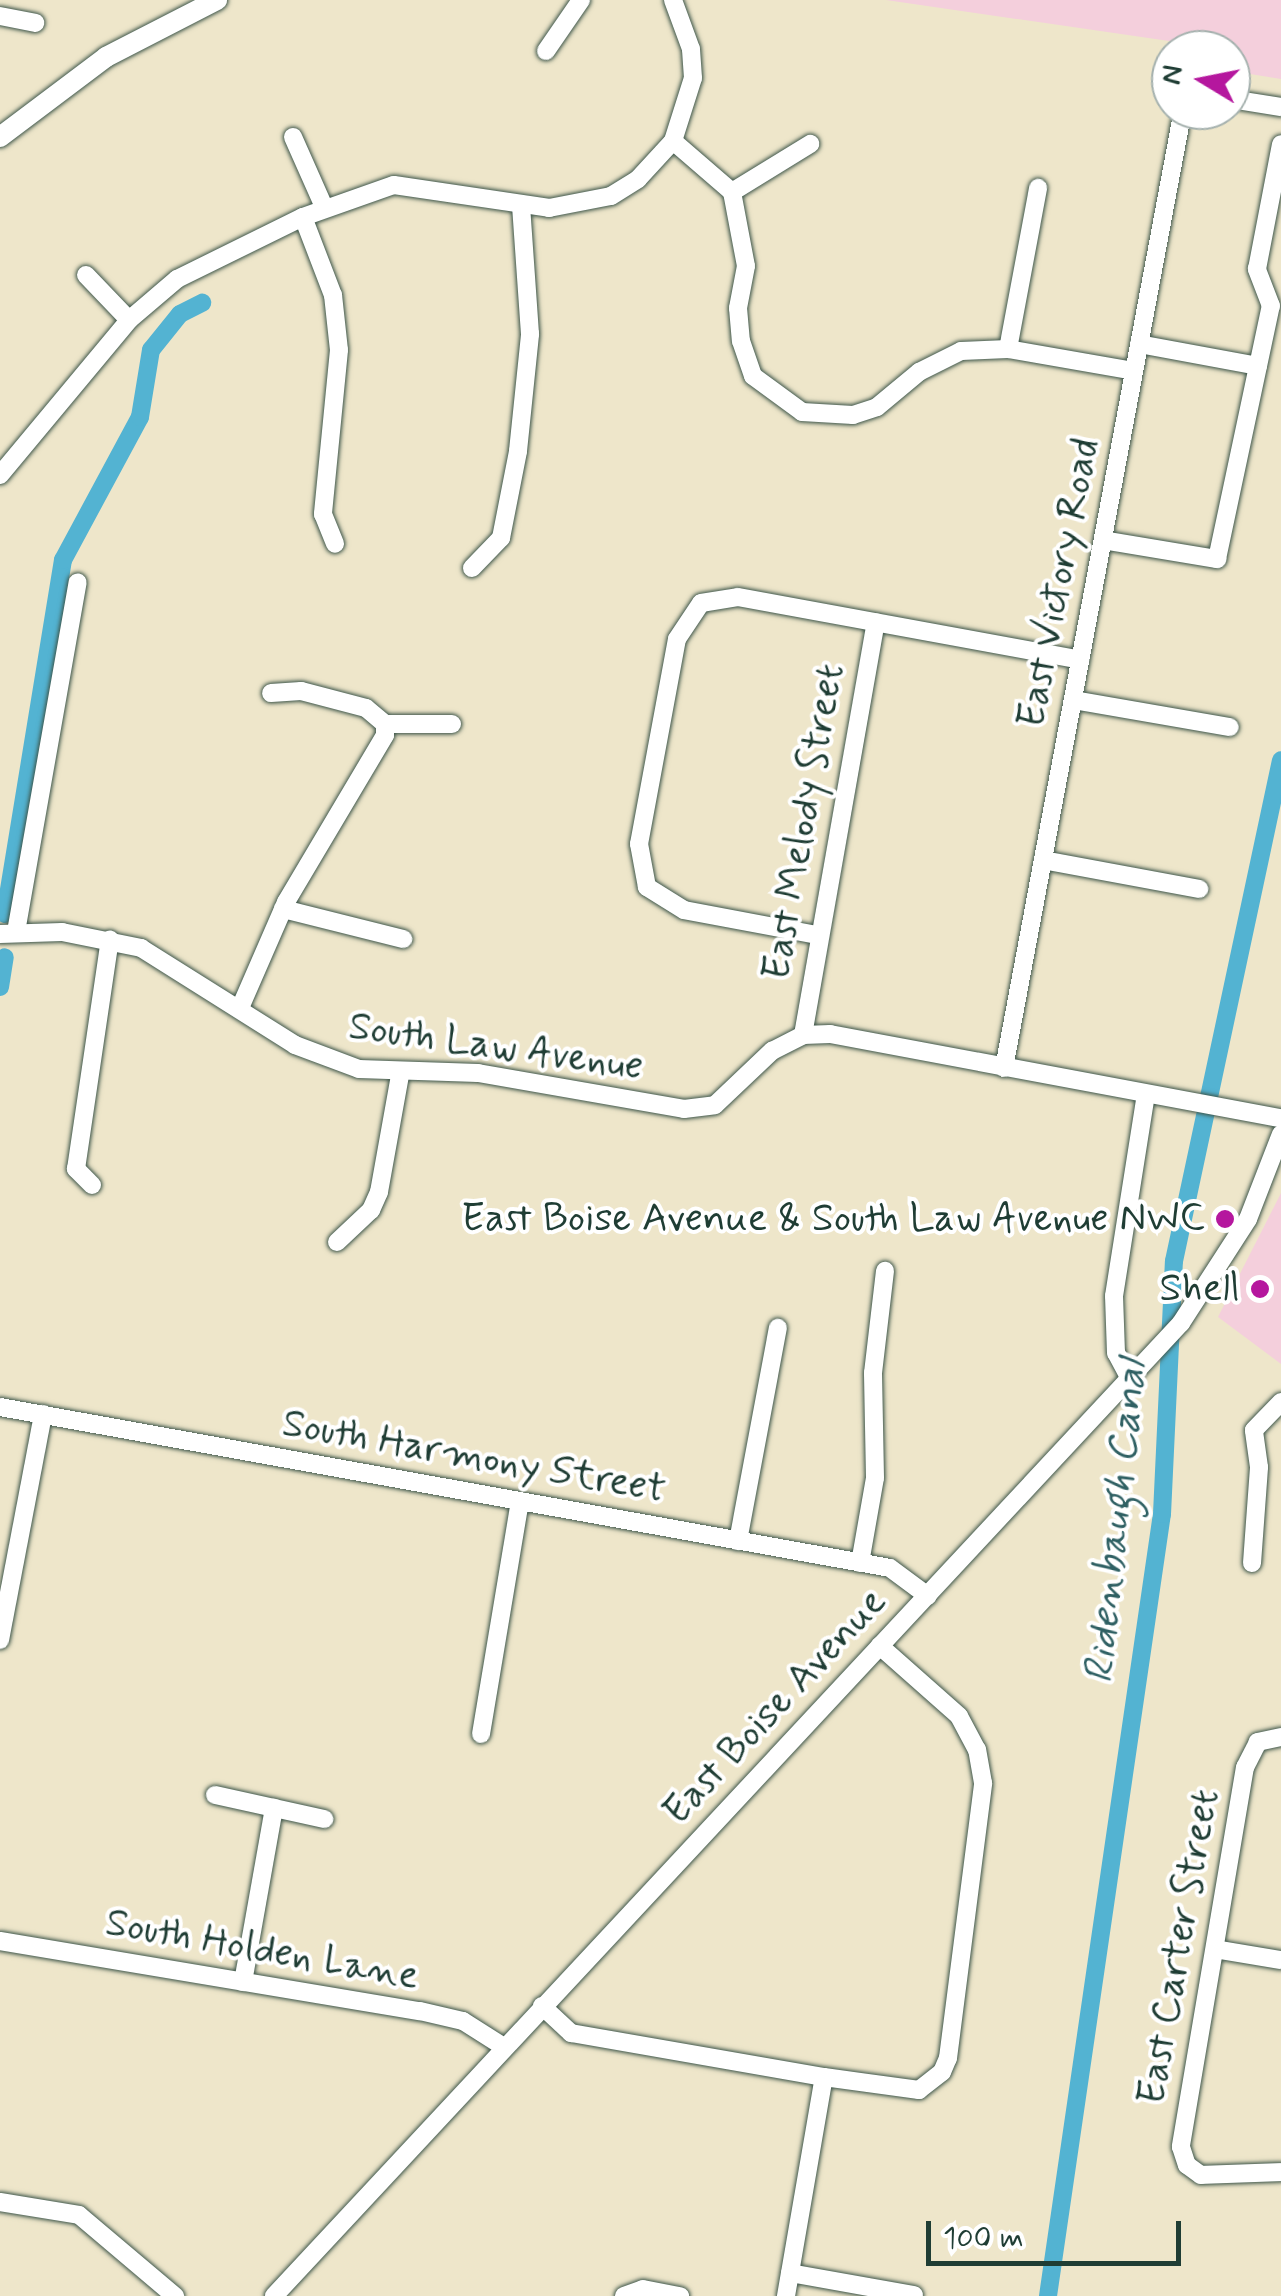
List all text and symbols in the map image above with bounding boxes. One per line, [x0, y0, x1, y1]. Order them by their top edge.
north arrow [1151, 30, 1251, 130]
text: N [1153, 63, 1193, 87]
street label: East Victory Road [1008, 435, 1110, 731]
street label: East Melody Street [752, 657, 856, 987]
street label: South Law Avenue [342, 1002, 650, 1092]
place label: East Boise Avenue & South Law Avenue NWC [453, 1195, 1205, 1243]
marker: East Boise Avenue & South Law Avenue NWC [1214, 1208, 1236, 1230]
place label: Shell [1159, 1265, 1240, 1313]
marker: Shell [1249, 1278, 1271, 1300]
water label: Ridenbaugh Canal [1075, 1358, 1159, 1686]
street label: South Harmony Street [280, 1400, 668, 1514]
street label: East Boise Avenue [653, 1579, 897, 1835]
street label: East Carter Street [1127, 1782, 1231, 2112]
street label: South Holden Lane [107, 1900, 417, 2000]
scale bar [931, 2201, 1186, 2263]
text: 100 m [943, 2219, 1024, 2258]

